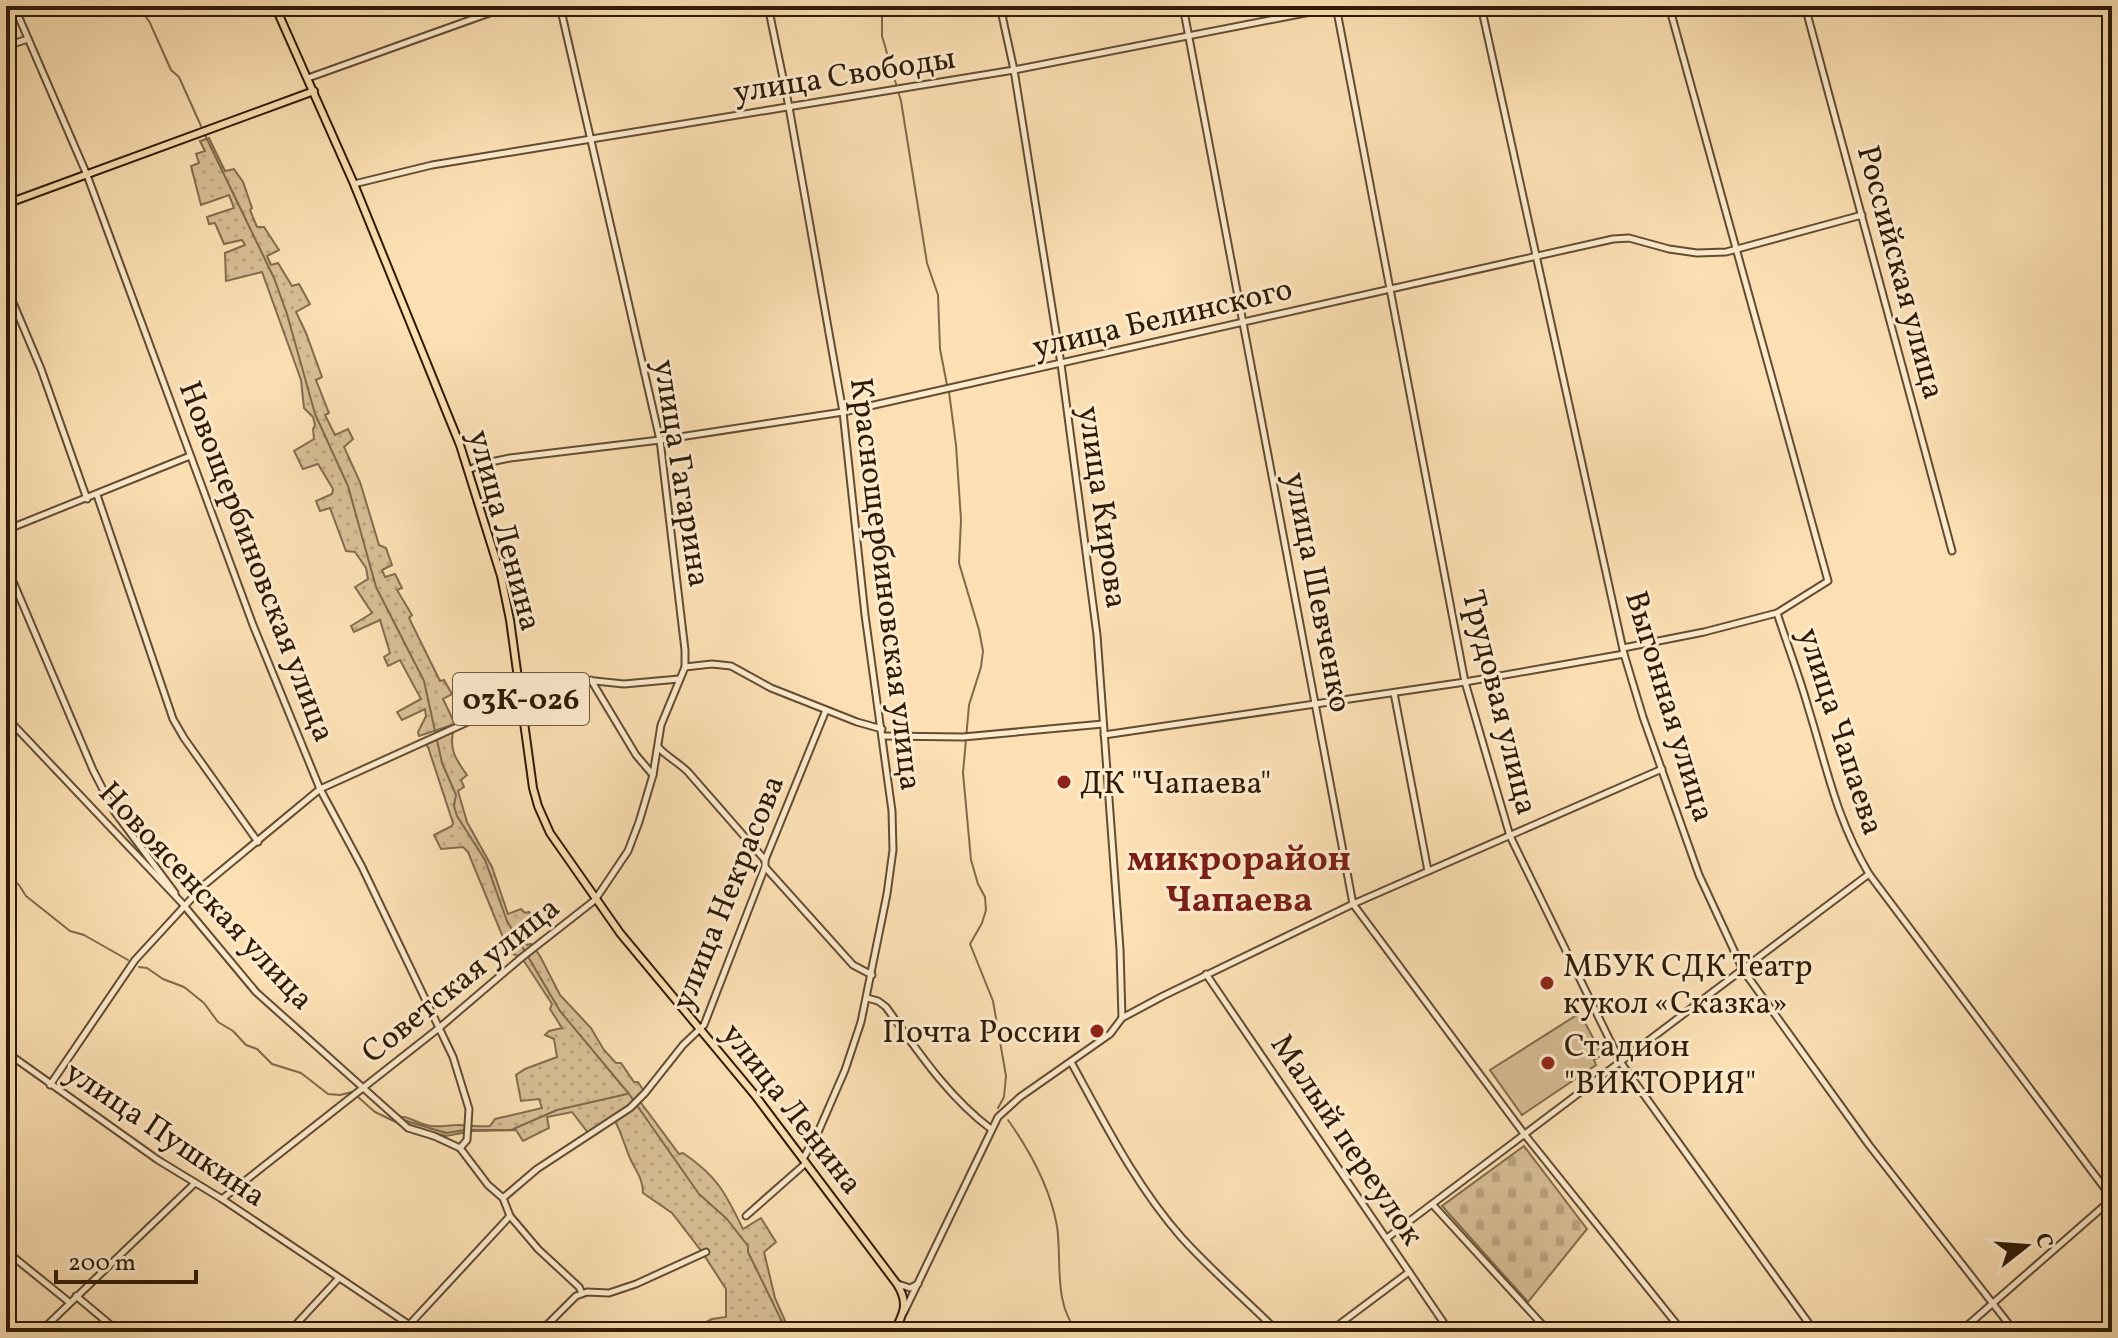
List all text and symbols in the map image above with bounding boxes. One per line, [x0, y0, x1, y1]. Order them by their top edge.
street label: улица Свободы [730, 38, 959, 116]
street label: Российская улица [1844, 141, 1954, 405]
street label: улица Белинского [1028, 269, 1297, 371]
street label: улица Гагарина [640, 357, 720, 590]
street label: Новощербиновская улица [166, 375, 344, 749]
street label: Краснощербиновская улица [837, 375, 931, 793]
street label: улица Кирова [1065, 403, 1137, 612]
street label: улица Ленина [455, 425, 551, 636]
street label: улица Шевченко [1271, 469, 1361, 716]
street label: Трудовая улица [1449, 586, 1547, 820]
street label: Выгонная улица [1612, 586, 1724, 828]
street label: улица Чапаева [1785, 623, 1893, 841]
road number: 03К-026 [453, 673, 589, 725]
place label: ДК "Чапаева" [1080, 763, 1271, 807]
street label: улица Некрасова [663, 769, 797, 1017]
street label: Новоясенская улица [87, 773, 323, 1021]
marker: ДК "Чапаева" [1055, 773, 1073, 791]
district label: микрорайон Чапаева [1127, 836, 1351, 927]
street label: Советская улица [353, 888, 570, 1075]
place label: МБУК СДК Театр кукол «Сказка» [1563, 946, 1812, 1027]
marker: МБУК СДК Театр кукол «Сказка» [1538, 974, 1556, 992]
place label: Почта России [882, 1012, 1081, 1056]
street label: улица Ленина [710, 1015, 872, 1205]
marker: Почта России [1088, 1022, 1106, 1040]
street label: Малый переулок [1258, 1026, 1433, 1255]
place label: Стадион "ВИКТОРИЯ" [1564, 1026, 1756, 1107]
street label: улица Пушкина [55, 1052, 274, 1219]
marker: Стадион "ВИКТОРИЯ" [1539, 1054, 1557, 1072]
north arrow [1986, 1206, 2066, 1286]
text: С [2026, 1230, 2060, 1252]
scale bar [56, 1234, 196, 1284]
text: 200 m [68, 1247, 136, 1281]

